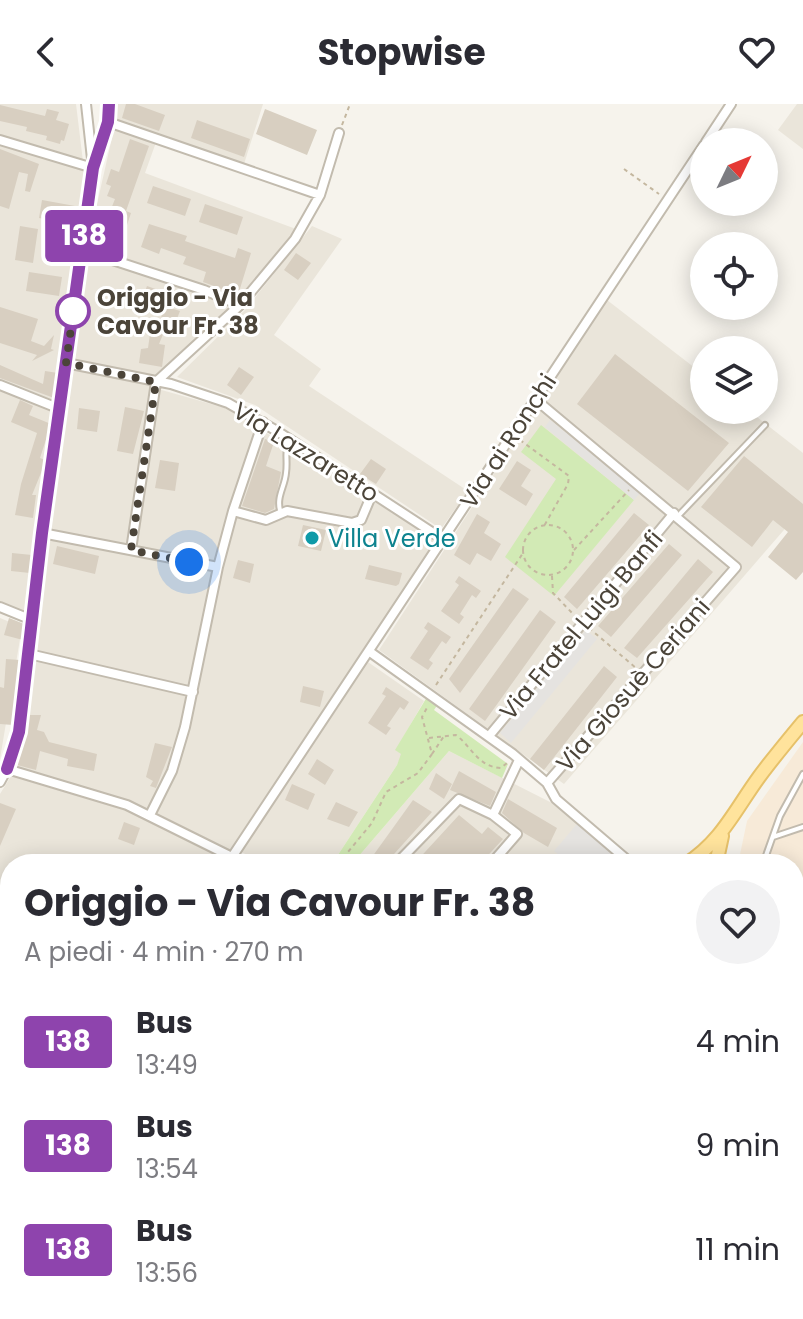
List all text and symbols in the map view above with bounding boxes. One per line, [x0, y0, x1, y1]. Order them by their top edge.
text: Stopwise [317, 27, 486, 78]
icon: back [24, 30, 68, 74]
icon: heart [735, 30, 779, 74]
north arrow [690, 128, 778, 216]
map controls [690, 128, 778, 424]
line badge: 138 [38, 210, 130, 262]
text: 138 [61, 216, 107, 255]
button: locate [690, 232, 778, 320]
place label: Origgio - Via Cavour Fr. 38 [97, 281, 259, 342]
marker: Origgio - Via Cavour Fr. 38 [56, 294, 90, 328]
button: layers [690, 336, 778, 424]
street label: Via ai Ronchi [452, 367, 564, 515]
street label: Via Lazzaretto [227, 394, 385, 510]
place label: Villa Verde [328, 522, 456, 555]
street label: Via Fratel Luigi Banfi [492, 523, 670, 727]
marker: Villa Verde [303, 529, 321, 547]
your location [169, 542, 209, 582]
street label: Via Giosuè Ceriani [549, 591, 717, 779]
text: Origgio - Via Cavour Fr. 38 [24, 876, 535, 929]
button: heart [696, 880, 780, 964]
text: A piedi · 4 min · 270 m [24, 934, 304, 970]
text: Bus [136, 1001, 193, 1044]
text: 4 min [696, 1020, 780, 1063]
text: 138 [45, 1022, 91, 1061]
text: 13:49 [136, 1047, 198, 1083]
text: Bus [136, 1105, 193, 1148]
text: 9 min [696, 1124, 780, 1167]
text: 138 [45, 1126, 91, 1165]
text: 13:54 [136, 1151, 198, 1187]
text: Bus [136, 1209, 193, 1252]
text: 11 min [695, 1228, 780, 1271]
text: 138 [45, 1230, 91, 1269]
text: 13:56 [136, 1255, 198, 1291]

